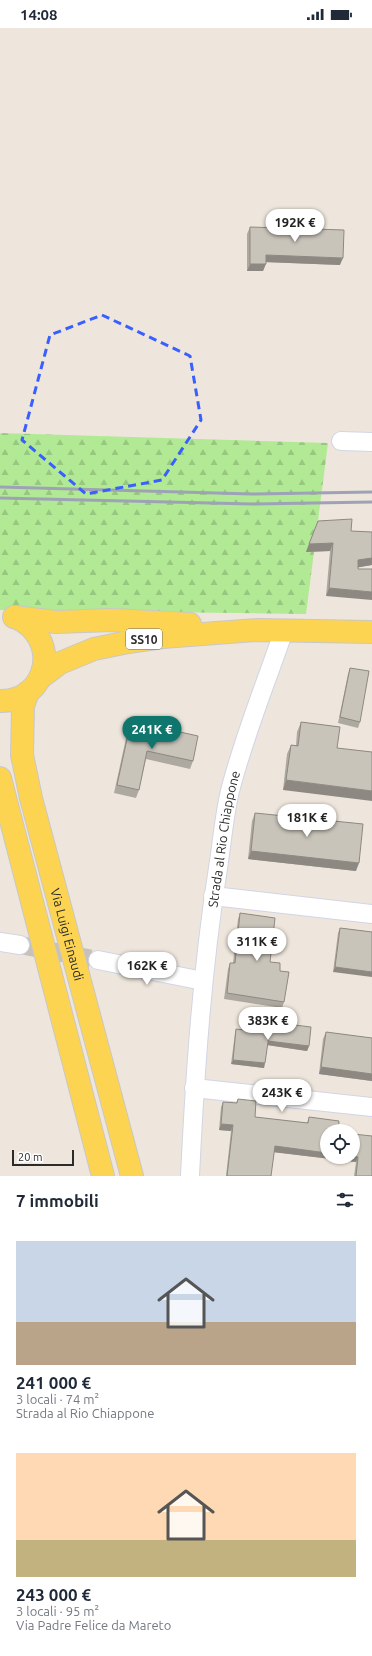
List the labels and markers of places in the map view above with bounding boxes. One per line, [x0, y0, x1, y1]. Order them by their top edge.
pin: 192K € [262, 209, 328, 243]
pin: 241K € [119, 716, 185, 750]
pin: 181K € [274, 804, 340, 838]
pin: 311K € [224, 928, 290, 962]
pin: 162K € [114, 952, 180, 986]
pin: 383K € [235, 1007, 301, 1041]
pin: 243K € [249, 1079, 315, 1113]

